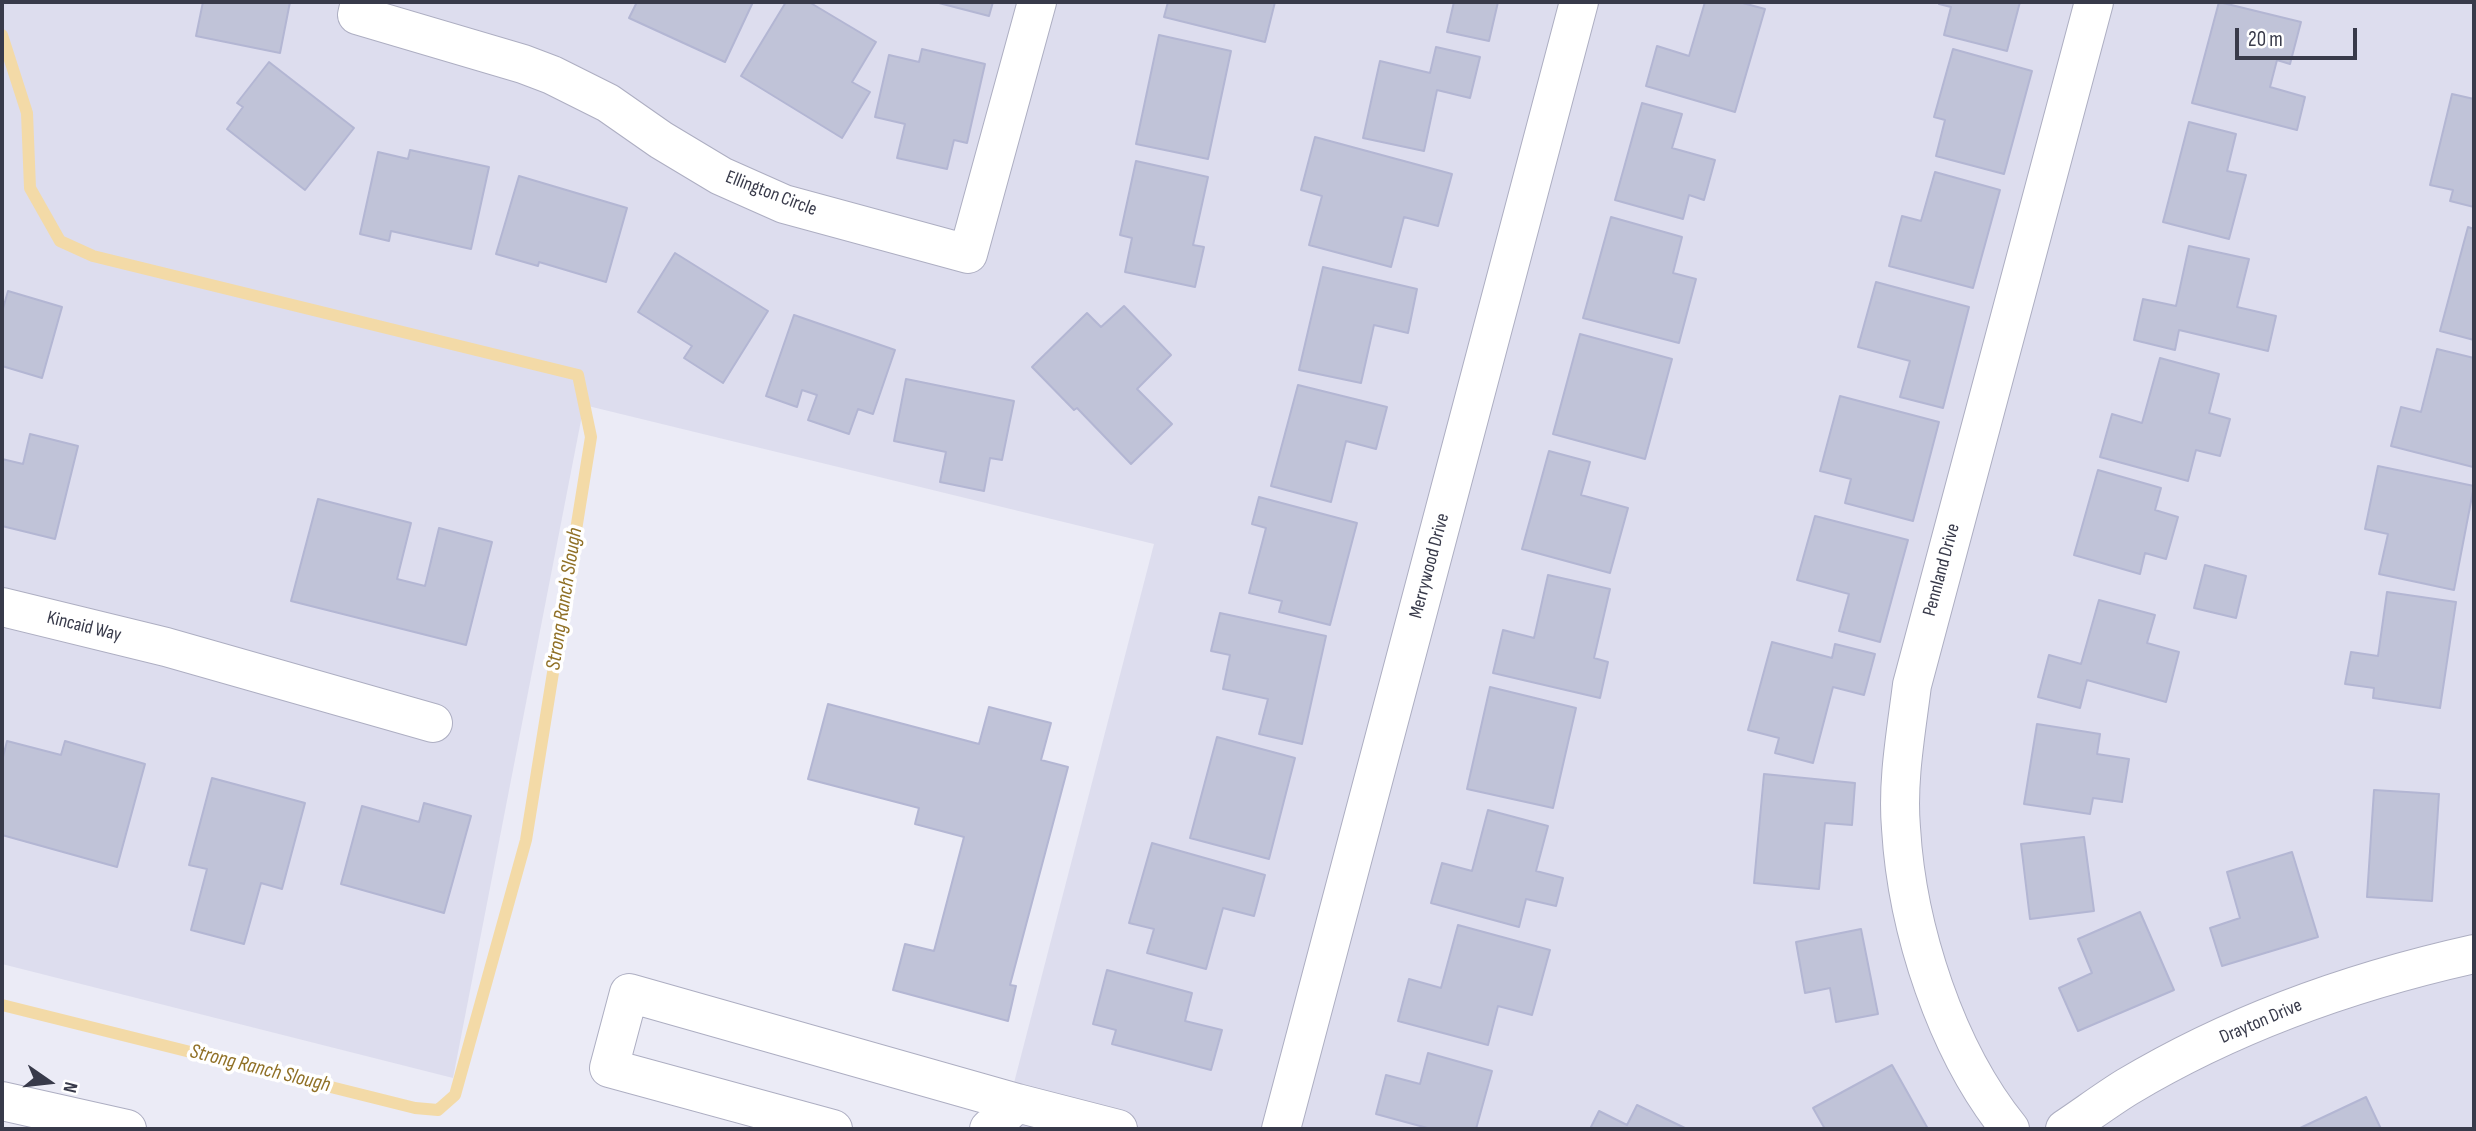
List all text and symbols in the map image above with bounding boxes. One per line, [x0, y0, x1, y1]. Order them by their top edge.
scale bar [2238, 14, 2360, 58]
text: 20 m [2248, 27, 2283, 52]
street label: Ellington Circle [722, 166, 820, 222]
street label: Merrywood Drive [1405, 511, 1455, 621]
street label: Pennland Drive [1919, 521, 1965, 619]
water label: Strong Ranch Slough [541, 526, 589, 672]
street label: Kincaid Way [44, 607, 124, 647]
street label: Drayton Drive [2216, 995, 2306, 1049]
water label: Strong Ranch Slough [187, 1039, 333, 1099]
north arrow [14, 1047, 84, 1117]
text: N [57, 1079, 82, 1095]

